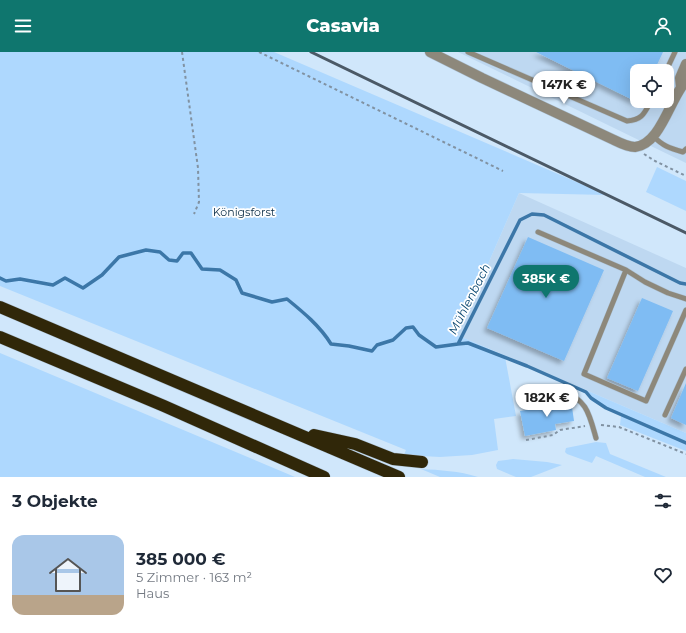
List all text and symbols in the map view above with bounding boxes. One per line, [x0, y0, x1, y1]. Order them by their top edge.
icon: menu [12, 15, 34, 37]
text: Casavia [306, 15, 380, 37]
icon: person [652, 15, 674, 37]
map controls [630, 64, 674, 108]
button: locate [630, 64, 674, 108]
pin: 147K € [531, 71, 597, 105]
text: 147K € [541, 76, 587, 92]
park label: Königsforst [213, 205, 276, 219]
water label: Mühlenbach [445, 261, 493, 337]
pin: 385K € [513, 265, 579, 299]
text: 385K € [522, 270, 570, 286]
pin: 182K € [514, 384, 580, 418]
text: 182K € [524, 389, 570, 405]
icon: filters [652, 490, 674, 512]
text: 3 Objekte [12, 491, 98, 511]
text: 385 000 € [136, 549, 225, 569]
icon: home [44, 551, 92, 599]
icon: heart [652, 564, 674, 586]
text: 5 Zimmer · 163 m² [136, 569, 252, 585]
text: Haus [136, 585, 169, 601]

